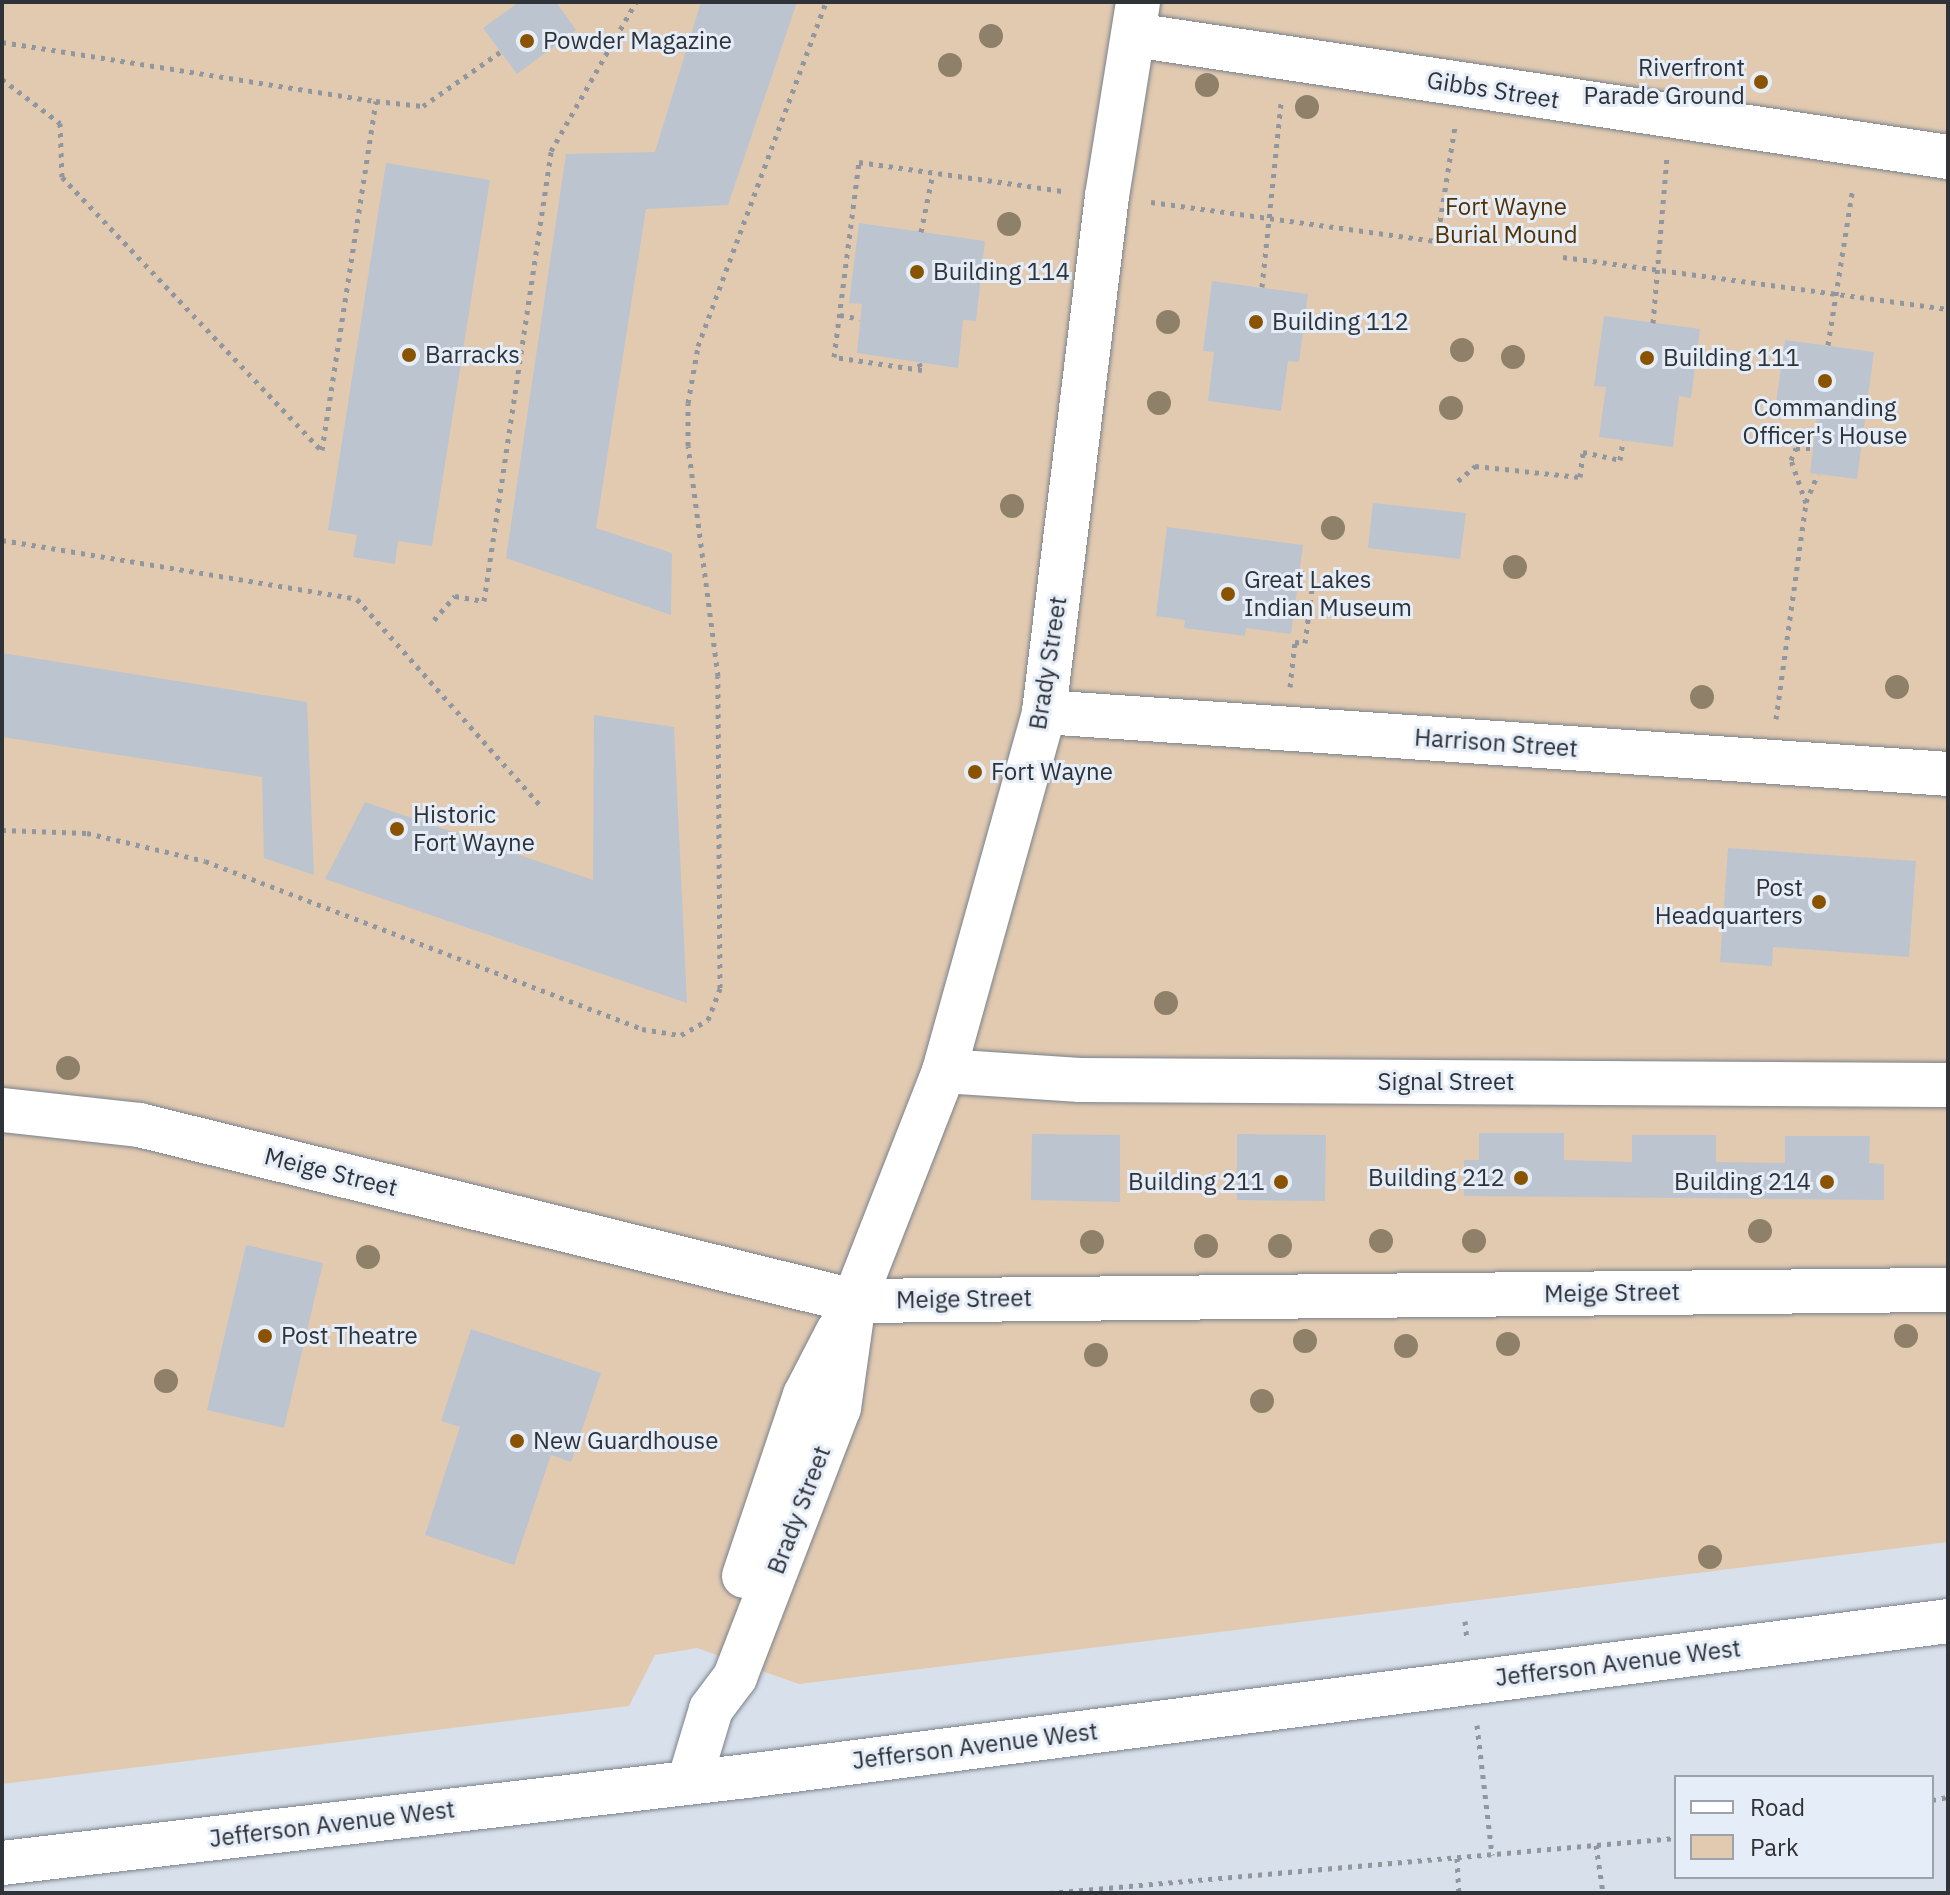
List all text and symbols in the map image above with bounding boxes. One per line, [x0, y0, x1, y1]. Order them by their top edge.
place label: Powder Magazine [543, 27, 732, 55]
marker: Powder Magazine [518, 32, 536, 50]
place label: Riverfront Parade Ground [1584, 54, 1745, 110]
street label: Gibbs Street [1425, 65, 1561, 115]
marker: Riverfront Parade Ground [1752, 73, 1770, 91]
park label: Fort Wayne Burial Mound [1434, 193, 1578, 249]
place label: Building 114 [933, 258, 1070, 286]
marker: Building 114 [908, 263, 926, 281]
place label: Building 112 [1272, 308, 1409, 336]
marker: Building 112 [1247, 313, 1265, 331]
place label: Barracks [425, 341, 520, 369]
place label: Building 111 [1663, 344, 1800, 372]
marker: Barracks [400, 346, 418, 364]
marker: Building 111 [1638, 349, 1656, 367]
marker: Commanding Officer's House [1816, 372, 1834, 390]
place label: Commanding Officer's House [1742, 394, 1908, 450]
place label: Great Lakes Indian Museum [1244, 566, 1412, 622]
marker: Great Lakes Indian Museum [1219, 585, 1237, 603]
street label: Brady Street [1023, 594, 1073, 732]
street label: Harrison Street [1413, 723, 1579, 763]
place label: Fort Wayne [991, 758, 1113, 786]
marker: Fort Wayne [966, 763, 984, 781]
place label: Historic Fort Wayne [413, 801, 535, 857]
marker: Historic Fort Wayne [388, 820, 406, 838]
place label: Post Headquarters [1655, 874, 1803, 930]
marker: Post Headquarters [1810, 893, 1828, 911]
street label: Signal Street [1377, 1068, 1515, 1096]
street label: Meige Street [262, 1142, 400, 1202]
place label: Building 212 [1368, 1164, 1505, 1192]
place label: Building 211 [1128, 1168, 1265, 1196]
place label: Building 214 [1674, 1168, 1811, 1196]
marker: Building 212 [1512, 1169, 1530, 1187]
marker: Building 211 [1272, 1173, 1290, 1191]
marker: Building 214 [1818, 1173, 1836, 1191]
street label: Meige Street [1544, 1277, 1680, 1309]
street label: Meige Street [896, 1283, 1032, 1315]
place label: Post Theatre [281, 1322, 418, 1350]
marker: Post Theatre [256, 1327, 274, 1345]
place label: New Guardhouse [533, 1427, 718, 1455]
marker: New Guardhouse [508, 1432, 526, 1450]
street label: Brady Street [761, 1442, 837, 1578]
street label: Jefferson Avenue West [1494, 1634, 1742, 1692]
street label: Jefferson Avenue West [851, 1717, 1099, 1775]
legend [1674, 1775, 1934, 1879]
text: Road [1750, 1791, 1805, 1823]
street label: Jefferson Avenue West [208, 1795, 456, 1853]
text: Park [1750, 1831, 1799, 1863]

